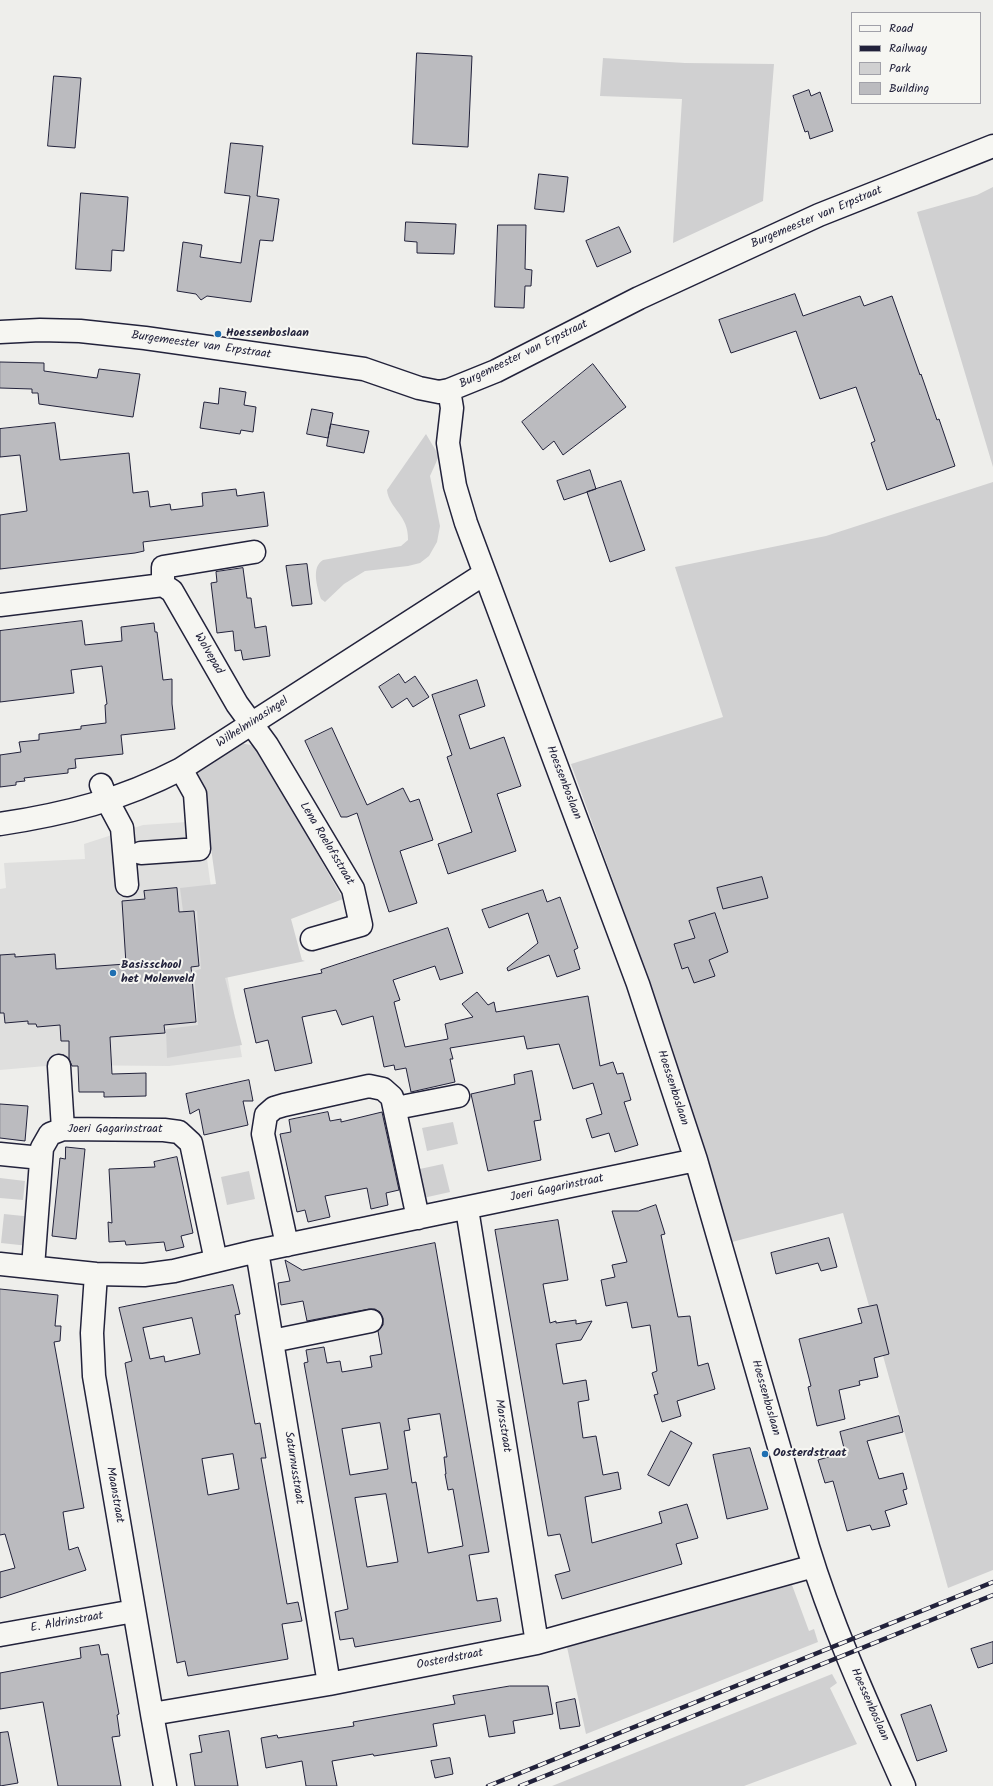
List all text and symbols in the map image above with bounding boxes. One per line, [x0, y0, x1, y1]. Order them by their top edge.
legend [851, 12, 981, 104]
text: Road [889, 19, 913, 38]
text: Railway [889, 39, 927, 58]
text: Park [889, 59, 911, 78]
text: Building [889, 79, 929, 98]
street label: Burgemeester van Erpstraat [749, 184, 885, 252]
street label: Burgemeester van Erpstraat [457, 318, 591, 392]
place label: Hoessenboslaan [226, 327, 309, 341]
street label: Burgemeester van Erpstraat [130, 329, 272, 363]
marker: Hoessenboslaan [213, 329, 223, 339]
street label: Wolvepad [190, 631, 226, 677]
street label: Wilhelminasingel [214, 694, 292, 752]
street label: Hoessenboslaan [542, 744, 584, 822]
street label: Lena Roelofsstraat [296, 800, 356, 888]
place label: Basisschool het Molenveld [121, 959, 194, 987]
marker: Basisschool het Molenveld [108, 968, 118, 978]
street label: Hoessenboslaan [653, 1049, 691, 1127]
street label: Joeri Gagarinstraat [67, 1123, 163, 1137]
street label: Joeri Gagarinstraat [509, 1172, 605, 1206]
street label: Hoessenboslaan [747, 1358, 783, 1438]
street label: Marsstraat [491, 1398, 513, 1454]
street label: Saturnusstraat [280, 1431, 306, 1505]
place label: Oosterdstraat [773, 1447, 847, 1461]
marker: Oosterdstraat [760, 1449, 770, 1459]
street label: Maanstraat [102, 1466, 126, 1524]
street label: E. Aldrinstraat [29, 1610, 105, 1636]
street label: Oosterdstraat [415, 1646, 485, 1674]
street label: Hoessenboslaan [846, 1666, 892, 1744]

